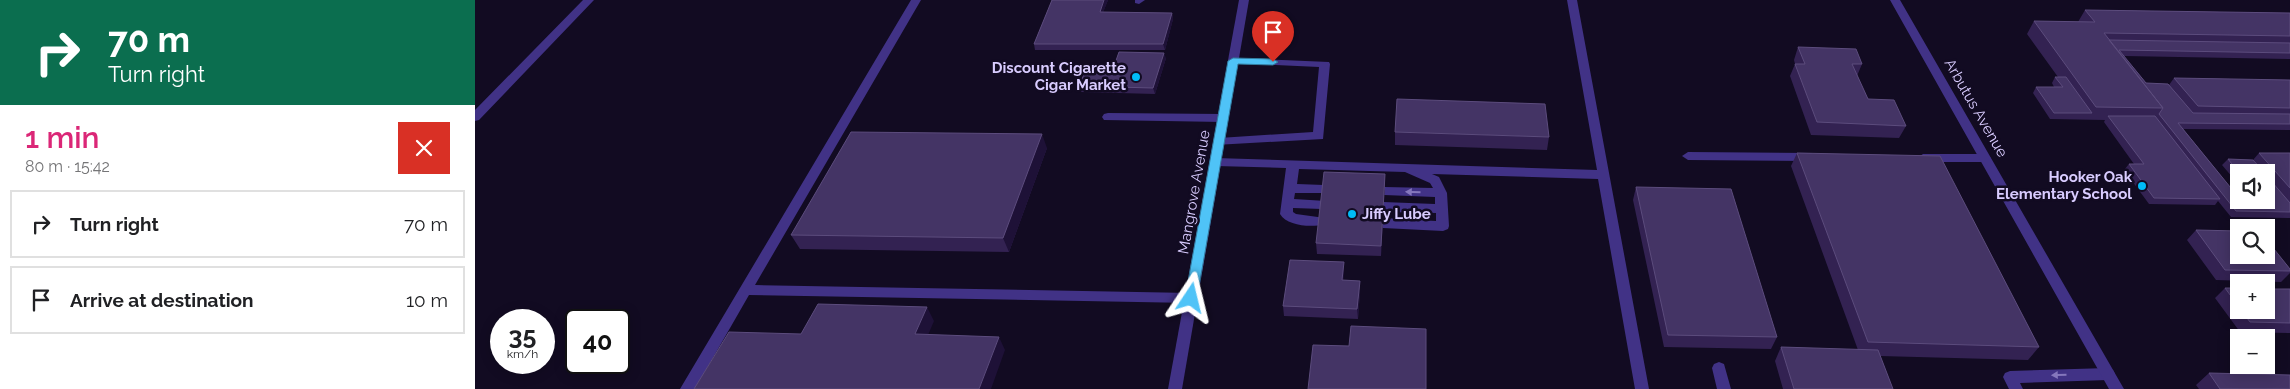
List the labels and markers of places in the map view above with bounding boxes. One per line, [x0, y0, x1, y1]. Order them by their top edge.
pin [1252, 11, 1294, 62]
place label: Discount Cigarette Cigar Market [992, 59, 1126, 94]
marker: Discount Cigarette Cigar Market [1130, 71, 1142, 83]
place label: Hooker Oak Elementary School [1996, 168, 2133, 203]
marker: Hooker Oak Elementary School [2136, 180, 2148, 192]
place label: Jiffy Lube [1362, 205, 1431, 223]
marker: Jiffy Lube [1346, 208, 1358, 220]

